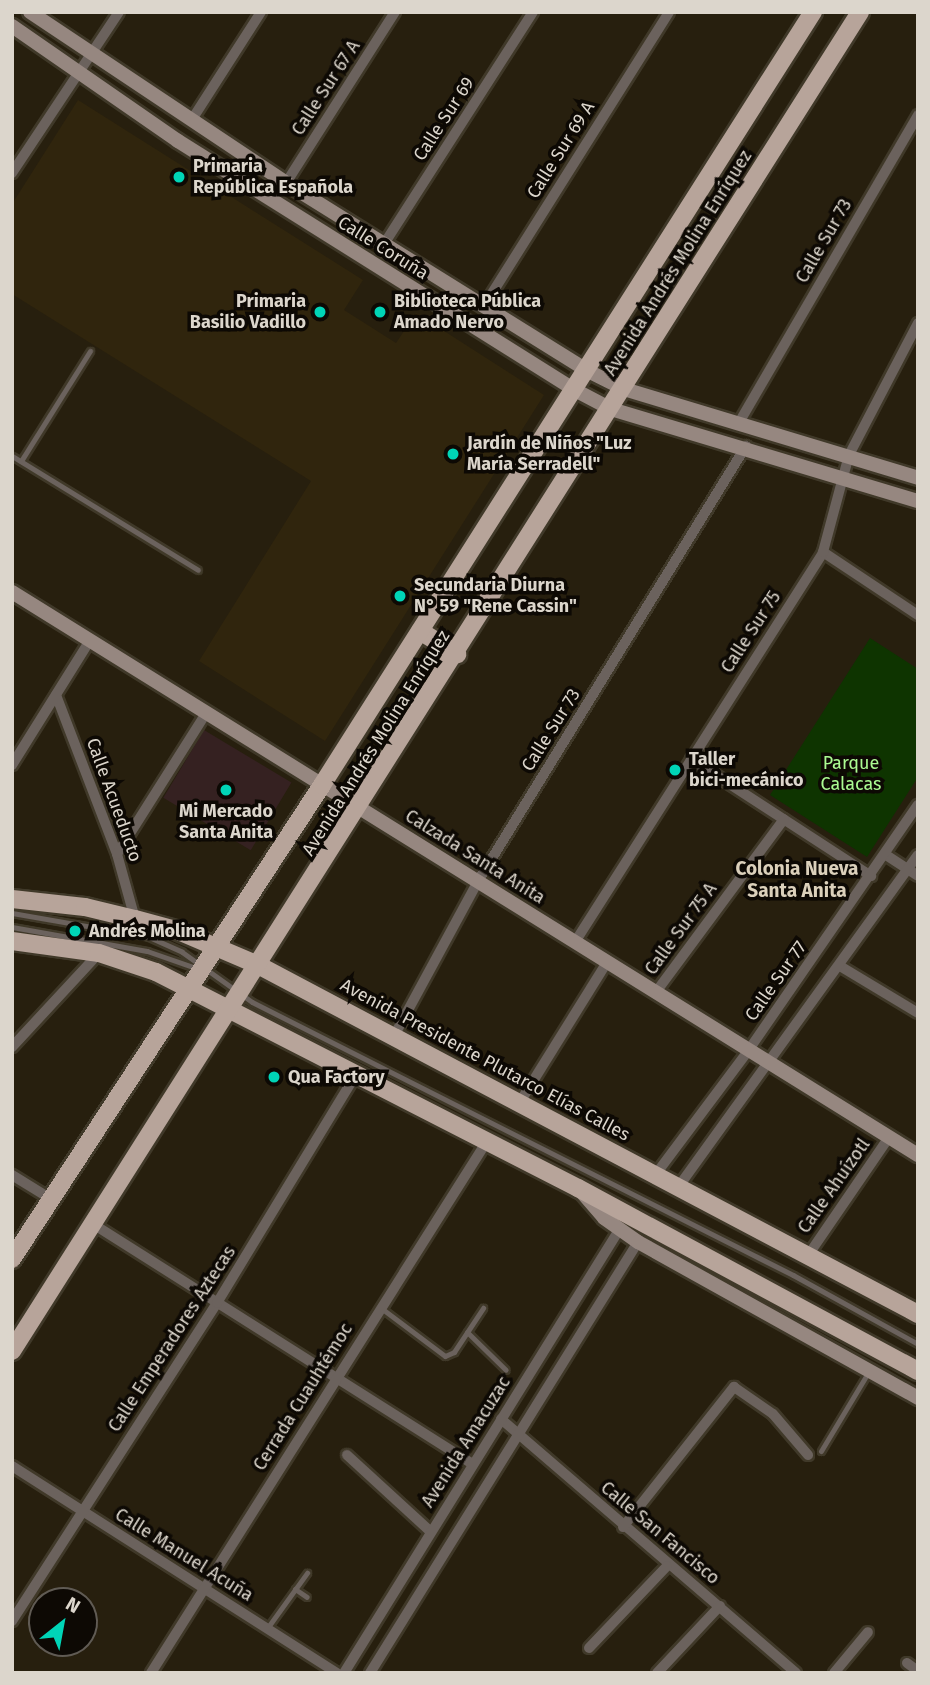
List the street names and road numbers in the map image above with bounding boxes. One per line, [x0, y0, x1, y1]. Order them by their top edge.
street label: Calle Sur 67 A [287, 37, 365, 139]
street label: Calle Sur 69 [409, 73, 479, 165]
street label: Calle Sur 69 A [523, 97, 599, 203]
street label: Avenida Andrés Molina Enríquez [600, 146, 756, 380]
street label: Calle Sur 73 [791, 195, 857, 287]
street label: Calle Coruña [334, 212, 432, 284]
street label: Calle Sur 75 [717, 587, 785, 677]
street label: Avenida Andrés Molina Enríquez [298, 626, 454, 860]
street label: Calle Sur 73 [517, 685, 585, 775]
street label: Calle Acueducto [82, 735, 146, 865]
street label: Calzada Santa Anita [401, 805, 549, 909]
street label: Calle Sur 75 A [640, 879, 722, 979]
street label: Calle Sur 77 [741, 937, 811, 1025]
street label: Avenida Presidente Plutarco Elías Calles [337, 974, 633, 1146]
street label: Calle Ahuízotl [793, 1134, 875, 1238]
street label: Calle Emperadores Aztecas [104, 1242, 240, 1436]
street label: Cerrada Cuauhtémoc [249, 1319, 357, 1475]
street label: Avenida Amacuzac [417, 1373, 515, 1511]
street label: Calle San Fancisco [596, 1477, 724, 1589]
street label: Calle Manuel Acuña [111, 1504, 257, 1606]

